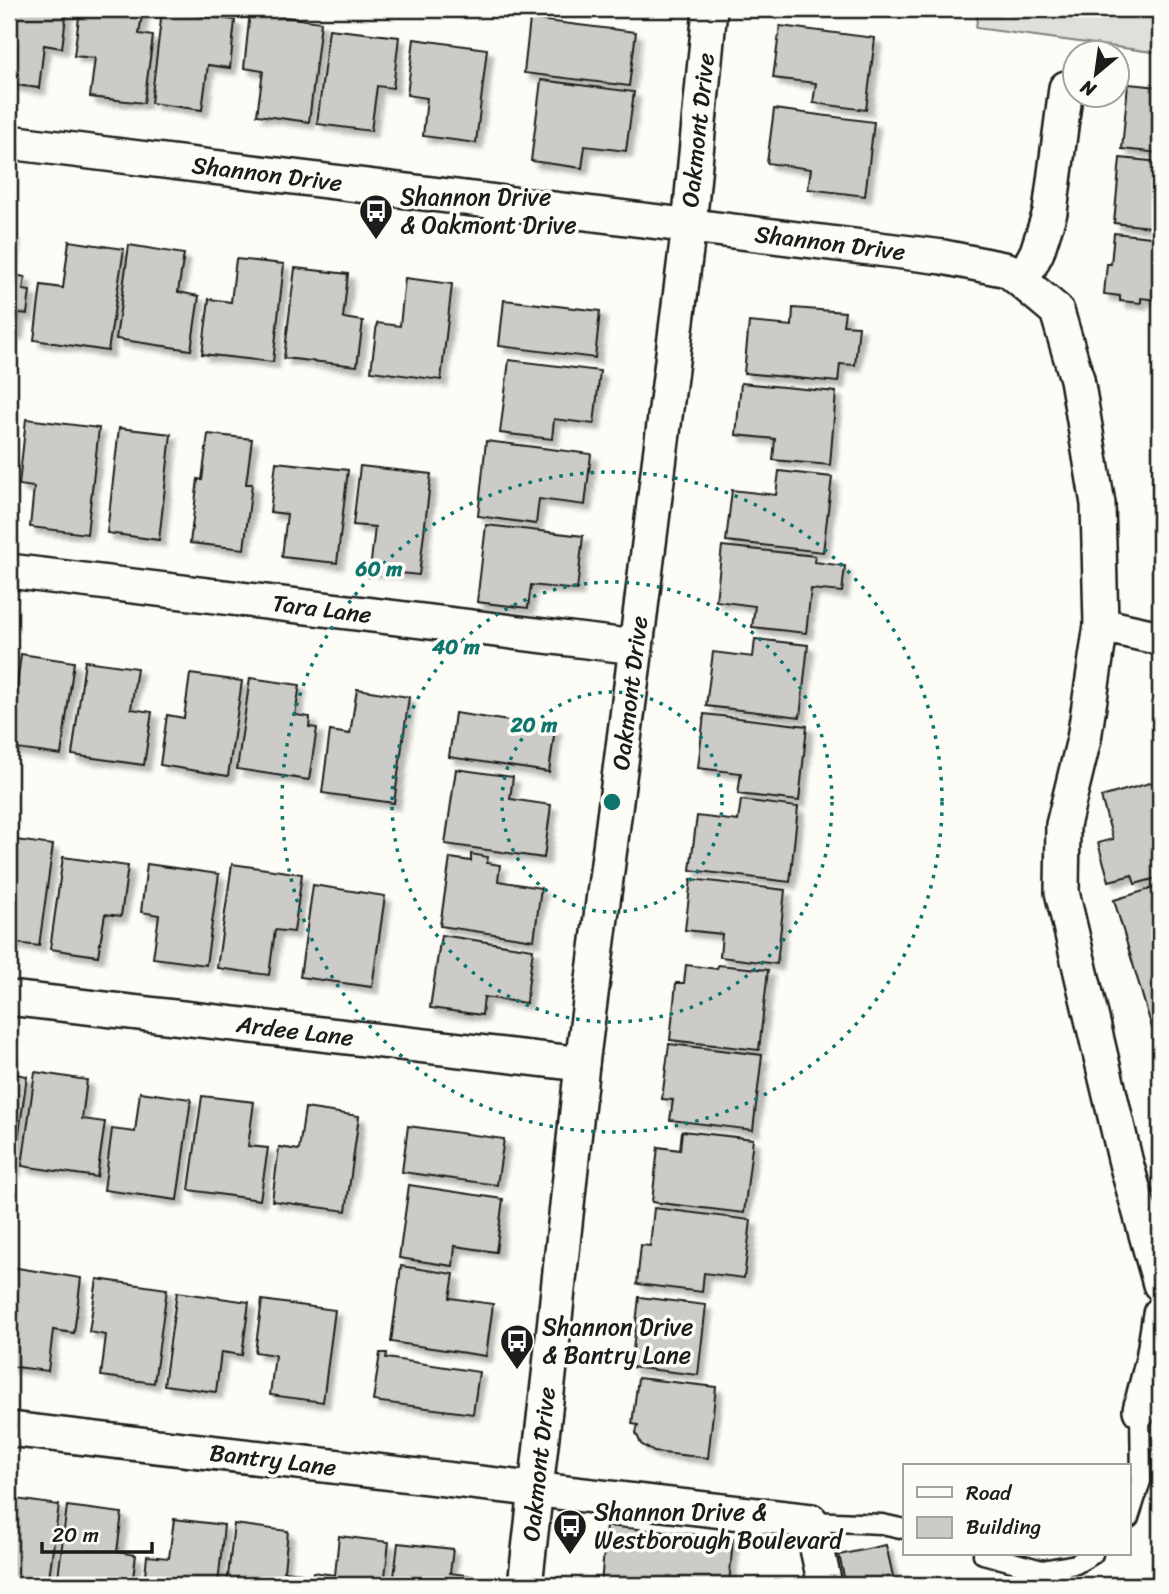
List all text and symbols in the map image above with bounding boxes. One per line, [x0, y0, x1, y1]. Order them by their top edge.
north arrow [1060, 38, 1130, 108]
street label: Oakmont Drive [669, 51, 727, 209]
text: N [1074, 70, 1103, 107]
street label: Shannon Drive [189, 144, 345, 204]
place label: Shannon Drive & Oakmont Drive [400, 176, 577, 246]
bus stop icon: Shannon Drive & Oakmont Drive [357, 192, 395, 241]
street label: Shannon Drive [752, 213, 908, 273]
text: 60 m [355, 550, 403, 588]
street label: Tara Lane [270, 582, 374, 636]
street label: Oakmont Drive [600, 613, 660, 773]
text: 40 m [431, 628, 481, 666]
text: 20 m [510, 706, 558, 744]
centre of rings [600, 790, 624, 814]
street label: Ardee Lane [233, 1003, 356, 1059]
place label: Shannon Drive & Bantry Lane [542, 1306, 693, 1376]
bus stop icon: Shannon Drive & Bantry Lane [498, 1322, 536, 1371]
street label: Oakmont Drive [510, 1385, 568, 1543]
street label: Bantry Lane [207, 1431, 339, 1489]
legend [903, 1464, 1130, 1556]
text: Road [966, 1474, 1013, 1512]
place label: Shannon Drive & Westborough Boulevard [594, 1491, 844, 1561]
bus stop icon: Shannon Drive & Westborough Boulevard [551, 1507, 589, 1556]
text: Building [966, 1508, 1042, 1546]
scale bar [42, 1510, 152, 1554]
text: 20 m [52, 1516, 99, 1554]

